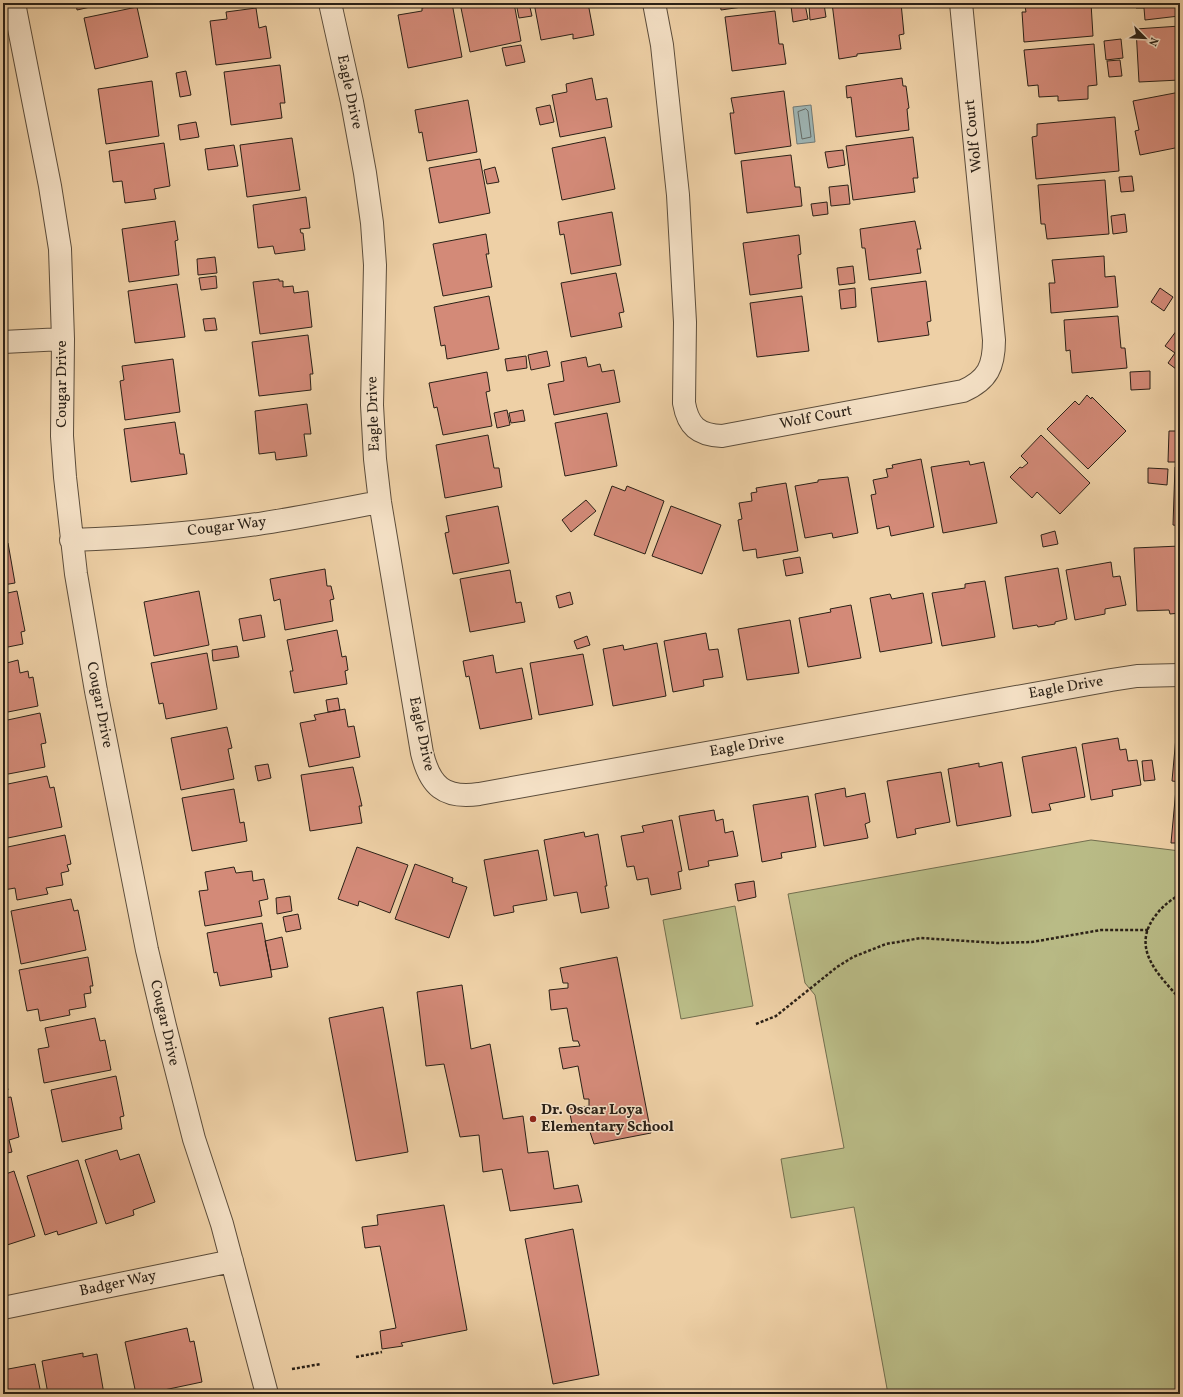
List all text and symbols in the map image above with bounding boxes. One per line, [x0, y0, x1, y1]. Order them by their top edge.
north arrow [1125, 18, 1165, 58]
text: N [1144, 35, 1161, 48]
street label: Eagle Drive [331, 53, 367, 131]
street label: Wolf Court [960, 98, 988, 174]
street label: Cougar Drive [52, 340, 73, 428]
street label: Eagle Drive [362, 376, 386, 452]
street label: Wolf Court [778, 401, 854, 435]
street label: Cougar Way [186, 512, 268, 542]
street label: Cougar Drive [80, 660, 118, 750]
street label: Eagle Drive [1027, 671, 1105, 705]
street label: Eagle Drive [403, 695, 439, 773]
street label: Eagle Drive [708, 729, 786, 763]
street label: Cougar Drive [144, 978, 184, 1068]
place label: Dr. Oscar Loya Elementary School [541, 1100, 674, 1138]
marker: Dr. Oscar Loya Elementary School [528, 1114, 538, 1124]
street label: Badger Way [78, 1266, 158, 1302]

